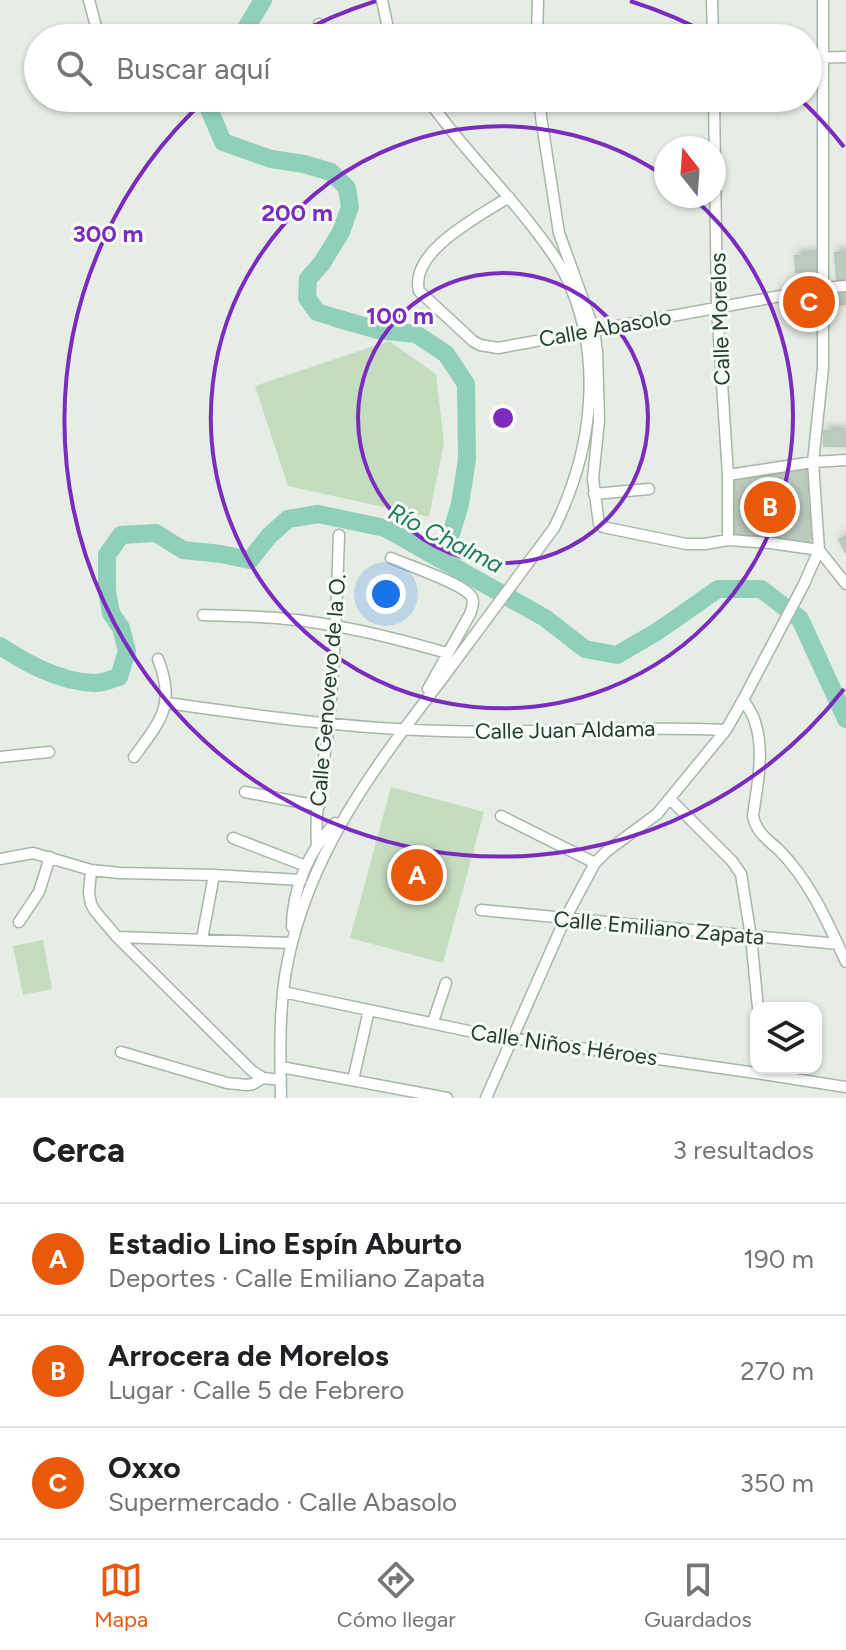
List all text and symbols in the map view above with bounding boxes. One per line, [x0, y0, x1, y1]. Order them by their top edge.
search box [24, 24, 822, 112]
icon: search [52, 46, 96, 90]
text: Buscar aquí [116, 50, 270, 87]
north arrow [654, 136, 726, 208]
text: 200 m [261, 198, 333, 227]
text: 300 m [72, 219, 144, 248]
street label: Calle Morelos [704, 252, 736, 386]
pin: C [783, 272, 835, 332]
text: 100 m [366, 301, 434, 330]
street label: Calle Abasolo [537, 303, 673, 353]
centre of rings [489, 404, 517, 432]
pin: B [744, 477, 796, 537]
water label: Río Chalma [384, 497, 508, 579]
street label: Calle Genovevo de la O. [304, 573, 352, 807]
your location [366, 574, 406, 614]
street label: Calle Juan Aldama [475, 715, 655, 745]
pin: A [391, 845, 443, 905]
street label: Calle Emiliano Zapata [552, 905, 766, 951]
map controls [750, 1002, 822, 1074]
button: layers [750, 1002, 822, 1074]
street label: Calle Niños Héroes [469, 1019, 659, 1071]
text: Cerca [32, 1130, 125, 1171]
text: 3 resultados [673, 1134, 814, 1166]
text: Estadio Lino Espín Aburto [108, 1225, 462, 1262]
text: A [49, 1243, 67, 1275]
text: 190 m [743, 1243, 814, 1275]
text: Deportes · Calle Emiliano Zapata [108, 1262, 485, 1294]
text: Arrocera de Morelos [108, 1337, 389, 1374]
text: B [50, 1355, 66, 1387]
text: 270 m [740, 1355, 814, 1387]
text: Lugar · Calle 5 de Febrero [108, 1374, 404, 1406]
text: Oxxo [108, 1449, 181, 1486]
text: C [49, 1467, 67, 1499]
text: 350 m [740, 1467, 814, 1499]
text: Supermercado · Calle Abasolo [108, 1486, 457, 1518]
tab: Mapa [94, 1558, 148, 1633]
tab: Cómo llegar [337, 1558, 456, 1633]
tab: Guardados [644, 1558, 752, 1633]

